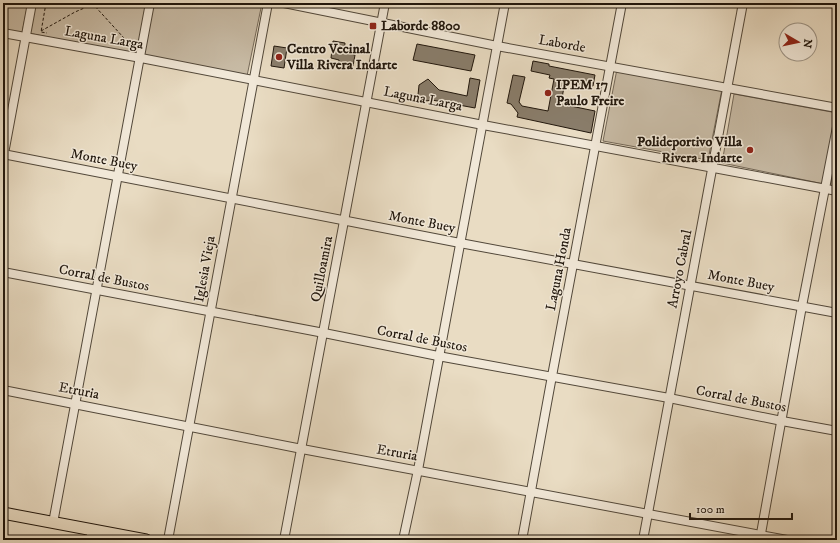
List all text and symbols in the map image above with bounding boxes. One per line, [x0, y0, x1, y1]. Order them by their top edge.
place label: Laborde 8800 [381, 17, 461, 35]
marker: Laborde 8800 [368, 21, 378, 31]
street label: Laguna Larga [63, 22, 145, 54]
north arrow [778, 22, 818, 62]
street label: Laborde [537, 31, 587, 57]
text: N [799, 38, 815, 49]
place label: Centro Vecinal Villa Rivera Indarte [286, 40, 397, 74]
marker: Centro Vecinal Villa Rivera Indarte [274, 52, 284, 62]
place label: IPEM 17 Paulo Freire [556, 76, 625, 110]
street label: Laguna Larga [382, 83, 464, 115]
marker: IPEM 17 Paulo Freire [543, 88, 553, 98]
place label: Polideportivo Villa Rivera Indarte [637, 133, 743, 167]
street label: Monte Buey [69, 145, 139, 175]
marker: Polideportivo Villa Rivera Indarte [745, 145, 755, 155]
street label: Monte Buey [387, 207, 457, 237]
street label: Laguna Honda [542, 226, 576, 312]
street label: Arroyo Cabral [664, 227, 697, 310]
street label: Iglesia Vieja [190, 234, 220, 304]
street label: Quilloamira [307, 234, 337, 304]
street label: Corral de Bustos [57, 260, 151, 296]
street label: Monte Buey [706, 266, 776, 296]
street label: Corral de Bustos [375, 321, 469, 357]
street label: Etruria [57, 378, 101, 404]
street label: Corral de Bustos [694, 381, 788, 417]
street label: Etruria [375, 441, 419, 465]
scale bar [690, 495, 792, 521]
text: 100 m [696, 502, 725, 517]

